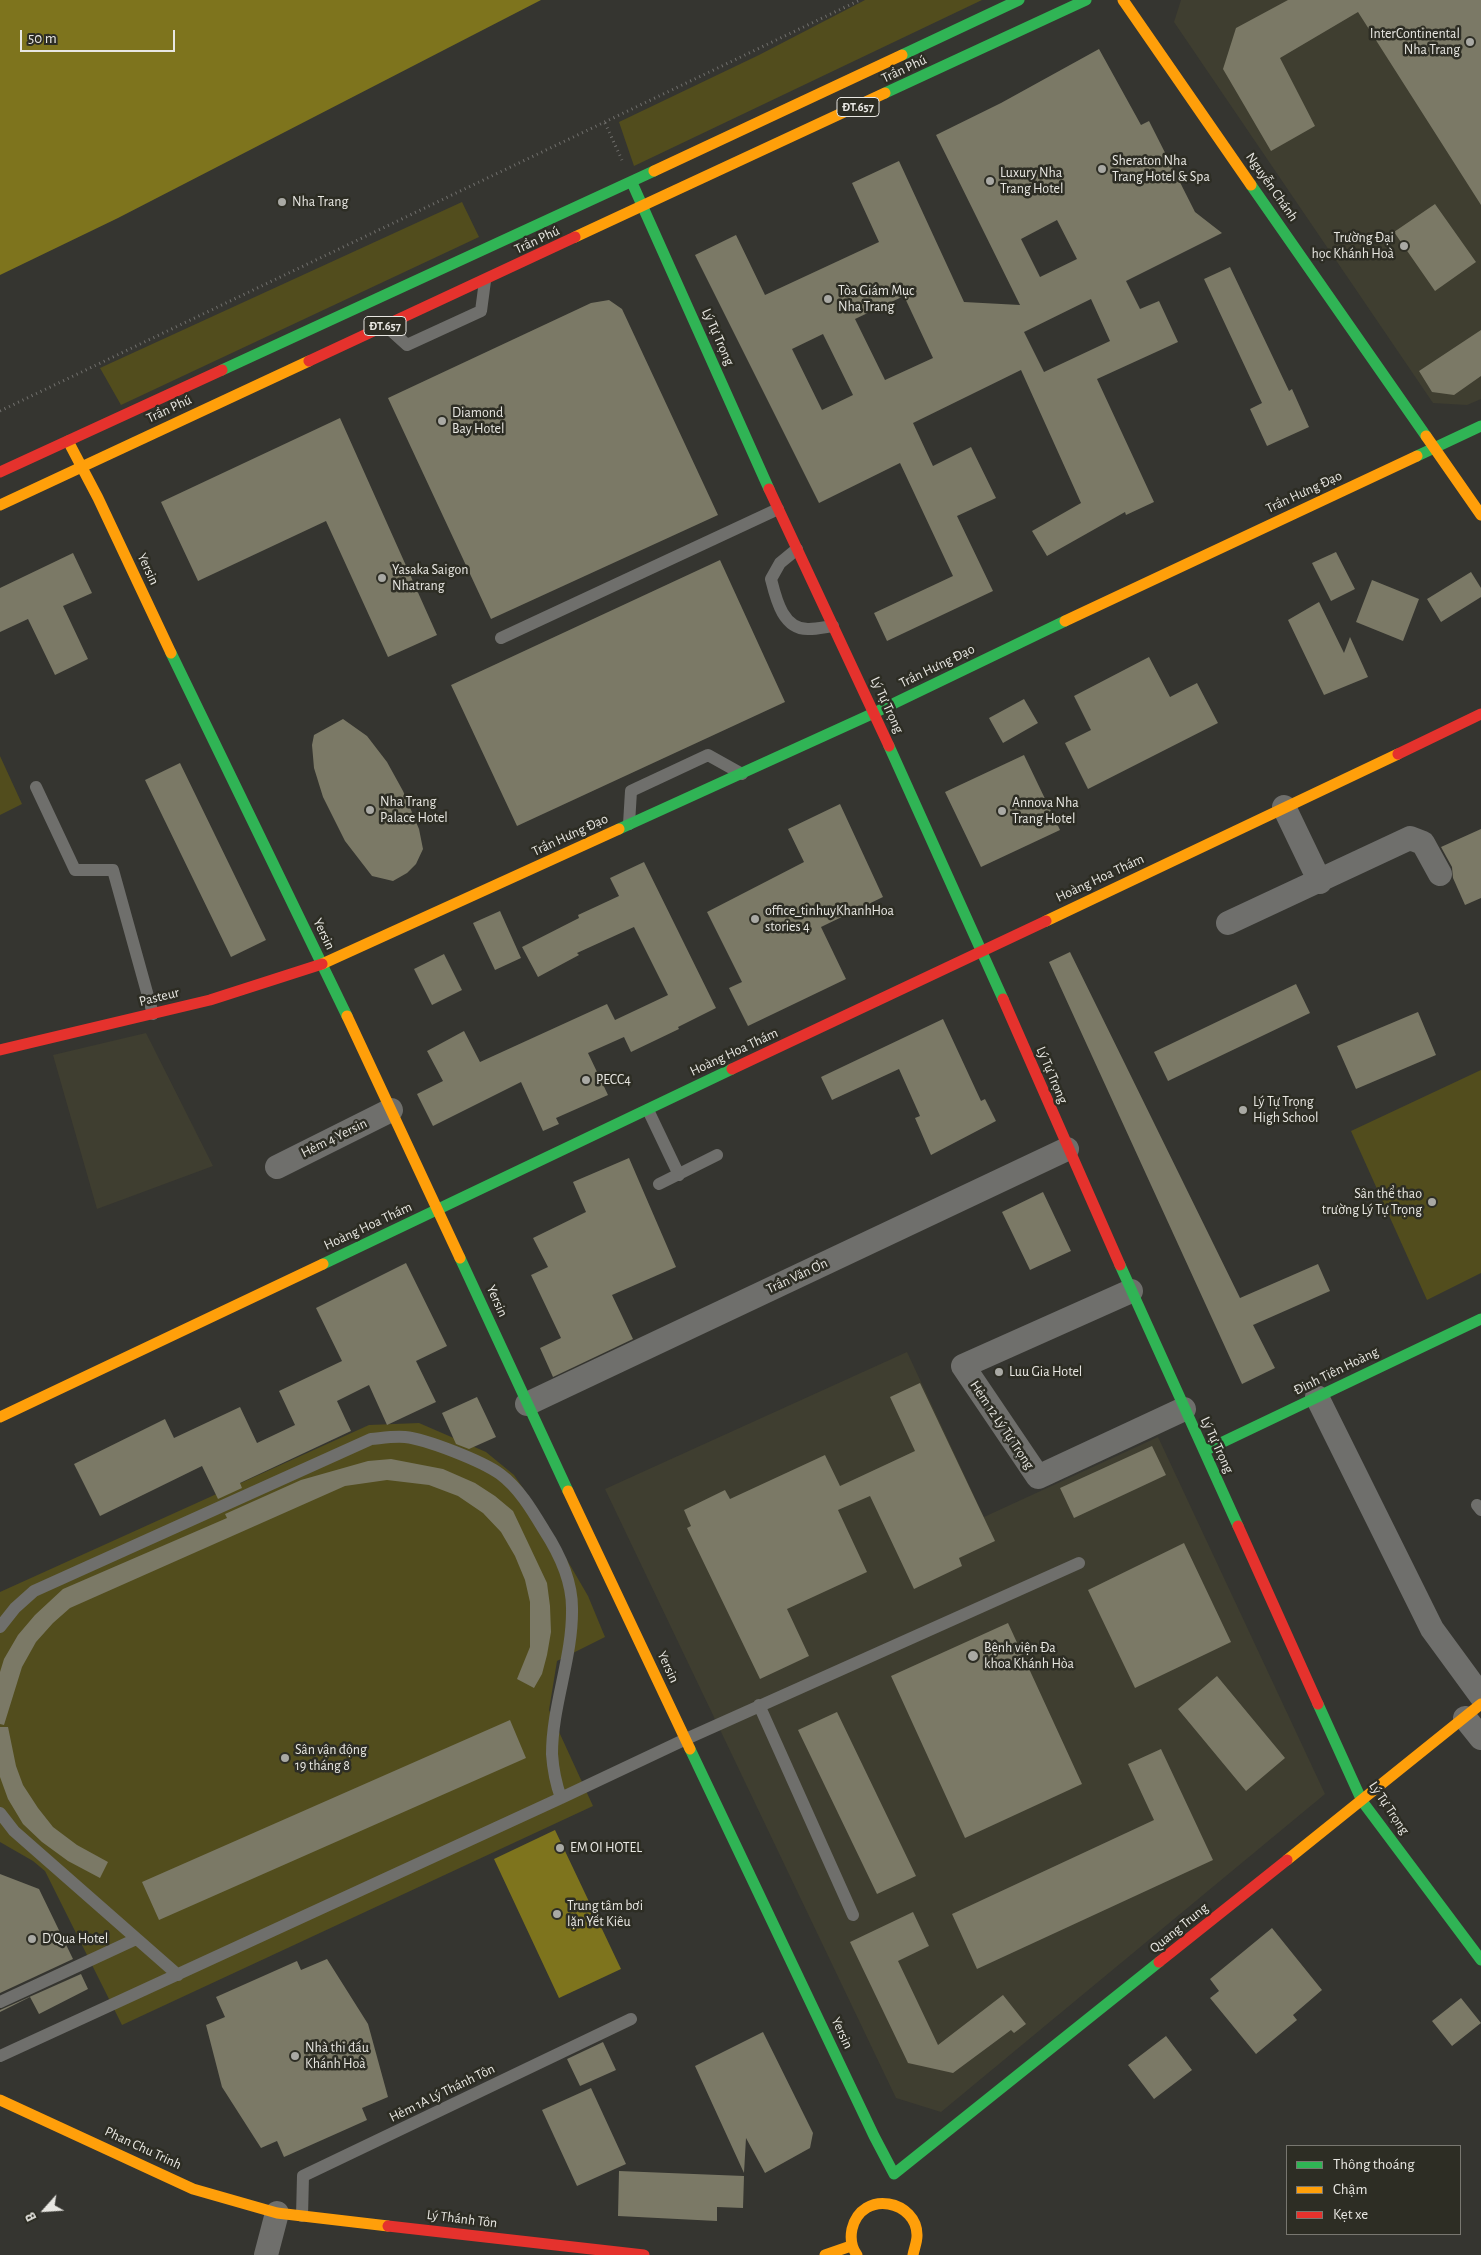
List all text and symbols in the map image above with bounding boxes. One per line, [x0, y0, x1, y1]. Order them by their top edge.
scale bar [22, 20, 178, 52]
place label: InterContinental Nha Trang [1370, 26, 1460, 58]
text: 50 m [28, 31, 57, 46]
marker: InterContinental Nha Trang [1464, 36, 1476, 48]
street label: Trần Phú [879, 51, 929, 87]
road number: ĐT.657 [837, 98, 879, 116]
street label: Nguyễn Chánh [1242, 149, 1302, 225]
place label: Sheraton Nha Trang Hotel & Spa [1112, 153, 1210, 186]
marker: Sheraton Nha Trang Hotel & Spa [1096, 163, 1108, 175]
place label: Luxury Nha Trang Hotel [1000, 165, 1063, 198]
marker: Luxury Nha Trang Hotel [984, 175, 996, 187]
place label: Nha Trang [292, 194, 348, 210]
marker: Nha Trang [276, 196, 288, 208]
street label: Trần Phú [512, 222, 562, 258]
place label: Trường Đại học Khánh Hoà [1311, 230, 1394, 262]
marker: Trường Đại học Khánh Hoà [1398, 240, 1410, 252]
place label: Tòa Giám Mục Nha Trang [838, 283, 915, 316]
marker: Tòa Giám Mục Nha Trang [822, 293, 834, 305]
street label: Lý Tự Trọng [698, 306, 738, 368]
road number: ĐT.657 [364, 316, 406, 336]
street label: Trần Phú [144, 391, 194, 427]
place label: Diamond Bay Hotel [452, 405, 504, 438]
marker: Diamond Bay Hotel [436, 415, 448, 427]
street label: Trần Hưng Đạo [1263, 467, 1345, 517]
street label: Yersin [133, 550, 163, 588]
place label: Yasaka Saigon Nhatrang [392, 562, 468, 594]
marker: Yasaka Saigon Nhatrang [376, 572, 388, 584]
street label: Trần Hưng Đạo [896, 640, 978, 692]
street label: Lý Tự Trọng [867, 674, 907, 736]
place label: Nha Trang Palace Hotel [380, 794, 448, 826]
place label: Annova Nha Trang Hotel [1012, 795, 1079, 828]
marker: Nha Trang Palace Hotel [364, 804, 376, 816]
marker: Annova Nha Trang Hotel [996, 805, 1008, 817]
street label: Trần Hưng Đạo [529, 810, 611, 860]
street label: Hoàng Hoa Thám [1053, 850, 1147, 906]
place label: office_tinhuyKhanhHoa stories 4 [765, 903, 894, 936]
marker: office_tinhuyKhanhHoa stories 4 [749, 913, 761, 925]
street label: Yersin [309, 915, 339, 953]
street label: Pasteur [137, 984, 181, 1010]
street label: Hoàng Hoa Thám [687, 1024, 781, 1080]
street label: Lý Tự Trọng [1032, 1044, 1072, 1106]
place label: PECC4 [596, 1072, 631, 1088]
marker: PECC4 [580, 1074, 592, 1086]
place label: Lý Tự Trọng High School [1253, 1094, 1319, 1126]
marker: Lý Tự Trọng High School [1237, 1104, 1249, 1116]
street label: Hẻm 4 Yersin [298, 1115, 370, 1161]
place label: Sân thể thao trường Lý Tự Trọng [1322, 1186, 1422, 1218]
marker: Sân thể thao trường Lý Tự Trọng [1426, 1196, 1438, 1208]
street label: Hoàng Hoa Thám [321, 1198, 415, 1254]
street label: Trần Văn Ơn [764, 1255, 830, 1297]
street label: Yersin [483, 1282, 511, 1320]
street label: Đinh Tiên Hoàng [1291, 1343, 1381, 1399]
place label: Luu Gia Hotel [1009, 1364, 1082, 1380]
marker: Luu Gia Hotel [993, 1366, 1005, 1378]
street label: Hẻm 12 Lý Tự Trọng [966, 1377, 1038, 1473]
street label: Lý Tự Trọng [1197, 1414, 1237, 1476]
place label: Bệnh viện Đa khoa Khánh Hòa [984, 1640, 1074, 1672]
street label: Yersin [653, 1648, 683, 1686]
marker: Bệnh viện Đa khoa Khánh Hòa [966, 1649, 980, 1663]
place label: Sân vận động 19 tháng 8 [295, 1742, 367, 1774]
marker: Sân vận động 19 tháng 8 [279, 1752, 291, 1764]
street label: Lý Tự Trọng [1365, 1778, 1413, 1838]
place label: EM OI HOTEL [570, 1840, 642, 1856]
marker: EM OI HOTEL [554, 1842, 566, 1854]
place label: Trung tâm bơi lặn Yết Kiêu [567, 1898, 643, 1930]
street label: Quang Trung [1146, 1899, 1212, 1957]
marker: Trung tâm bơi lặn Yết Kiêu [551, 1908, 563, 1920]
place label: D'Qua Hotel [42, 1931, 108, 1947]
marker: D'Qua Hotel [26, 1933, 38, 1945]
street label: Yersin [827, 2014, 857, 2052]
place label: Nhà thi đấu Khánh Hoà [305, 2040, 369, 2072]
marker: Nhà thi đấu Khánh Hoà [289, 2050, 301, 2062]
street label: Hẻm 1A Lý Thánh Tôn [386, 2060, 498, 2126]
street label: Phan Chu Trinh [102, 2123, 184, 2173]
legend [1286, 2145, 1461, 2235]
text: Thông thoáng [1333, 2157, 1415, 2172]
text: Chậm [1333, 2182, 1367, 2197]
north arrow [20, 2185, 70, 2235]
street label: Lý Thánh Tôn [426, 2206, 498, 2232]
text: Kẹt xe [1333, 2207, 1368, 2222]
text: B [23, 2210, 40, 2223]

